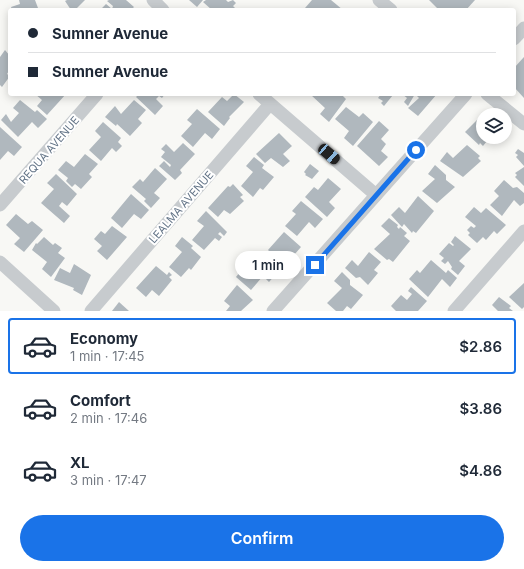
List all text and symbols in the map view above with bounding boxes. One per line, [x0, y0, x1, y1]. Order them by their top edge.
text: Sumner Avenue [52, 24, 168, 43]
text: Sumner Avenue [52, 62, 168, 81]
map controls [476, 108, 512, 144]
button: layers [476, 108, 512, 144]
street label: REQUA AVENUE [16, 113, 82, 187]
route start [407, 141, 425, 159]
car [316, 142, 342, 166]
street label: LEALMA AVENUE [146, 168, 216, 246]
callout: 1 min [235, 251, 301, 279]
route end [306, 256, 324, 274]
text: 1 min [252, 257, 284, 273]
icon: car [22, 328, 58, 364]
text: Economy [70, 329, 138, 348]
text: $2.86 [459, 337, 502, 356]
text: 1 min · 17:45 [70, 348, 144, 364]
icon: car [22, 390, 58, 426]
text: Comfort [70, 391, 131, 410]
text: $3.86 [459, 399, 502, 418]
text: 2 min · 17:46 [70, 410, 147, 426]
icon: car [22, 452, 58, 488]
text: XL [70, 453, 90, 472]
text: $4.86 [459, 461, 502, 480]
text: 3 min · 17:47 [70, 472, 147, 488]
button: Confirm [20, 515, 504, 561]

